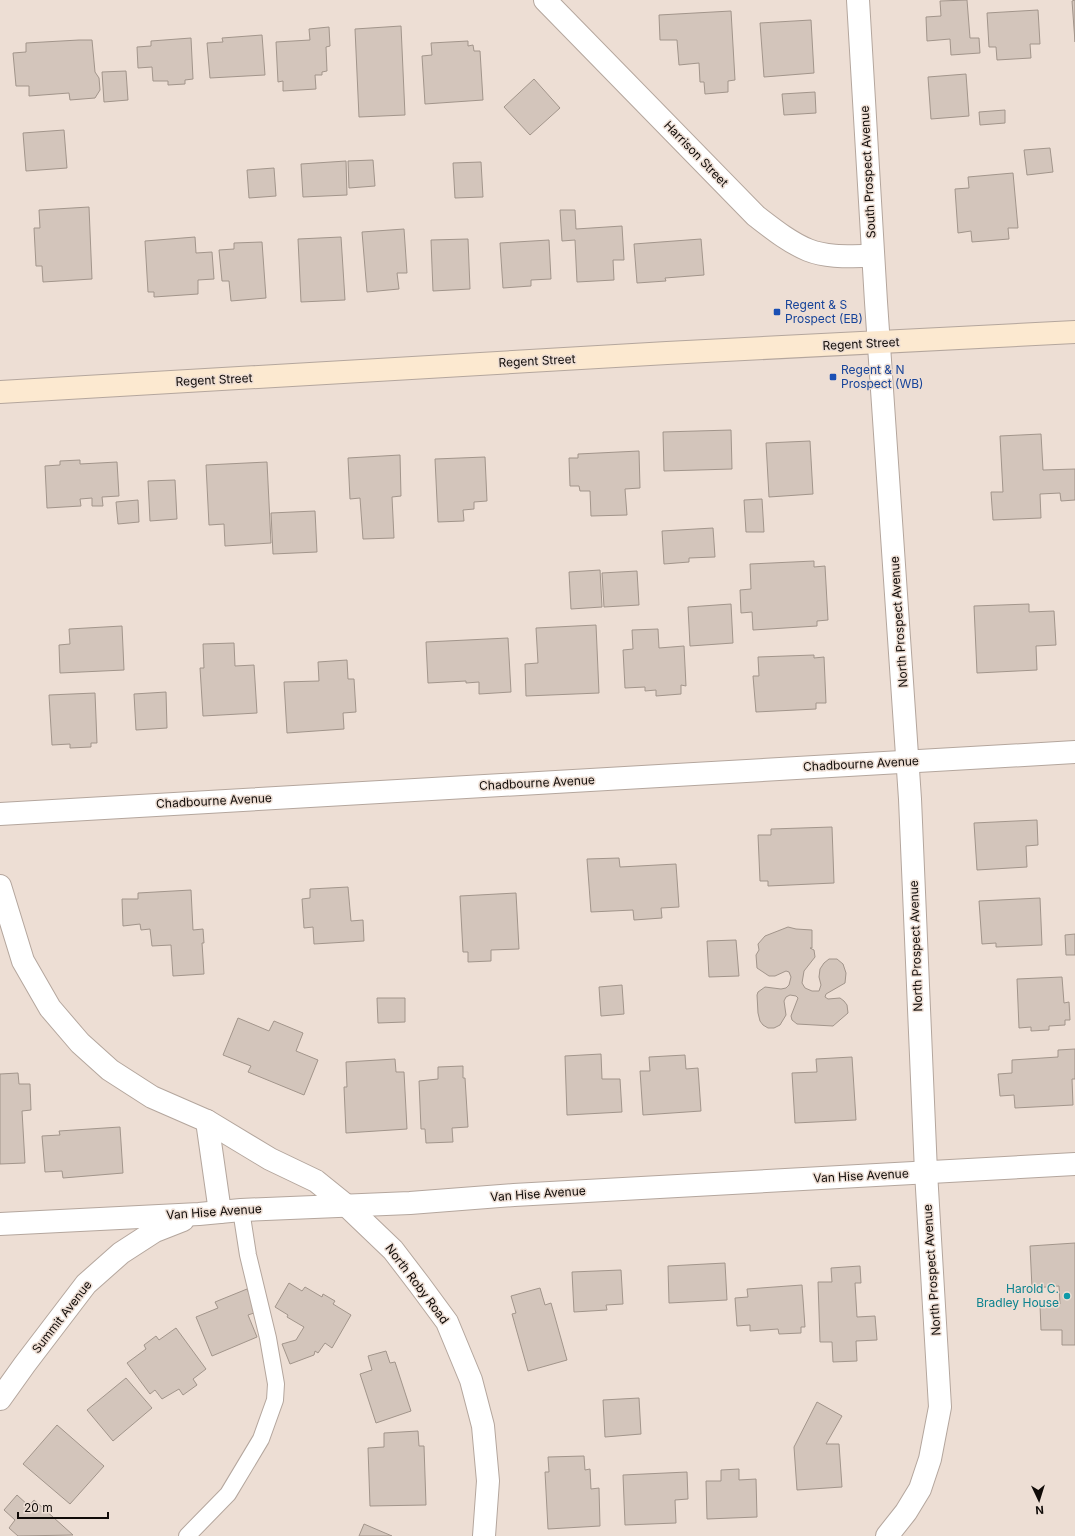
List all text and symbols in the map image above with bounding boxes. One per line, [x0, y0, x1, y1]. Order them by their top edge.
street label: South Prospect Avenue [857, 105, 878, 239]
street label: Harrison Street [661, 118, 732, 190]
place label: Regent & S Prospect (EB) [785, 297, 863, 326]
marker: Regent & S Prospect (EB) [772, 307, 782, 317]
street label: Regent Street [822, 334, 900, 353]
street label: Regent Street [498, 351, 576, 370]
place label: Regent & N Prospect (WB) [841, 362, 923, 391]
street label: Regent Street [175, 370, 253, 389]
marker: Regent & N Prospect (WB) [828, 372, 838, 382]
street label: North Prospect Avenue [886, 556, 911, 688]
street label: Chadbourne Avenue [803, 753, 919, 774]
street label: Chadbourne Avenue [479, 772, 595, 793]
street label: Chadbourne Avenue [156, 790, 272, 811]
street label: North Prospect Avenue [906, 880, 925, 1012]
street label: Van Hise Avenue [813, 1166, 909, 1185]
street label: Van Hise Avenue [490, 1183, 586, 1204]
street label: Van Hise Avenue [166, 1201, 262, 1222]
street label: North Prospect Avenue [919, 1204, 944, 1336]
street label: North Roby Road [382, 1241, 452, 1327]
street label: Summit Avenue [29, 1277, 95, 1356]
place label: Harold C. Bradley House [976, 1281, 1059, 1310]
marker: Harold C. Bradley House [1062, 1291, 1072, 1301]
north arrow [1019, 1480, 1059, 1520]
scale bar [18, 1494, 108, 1520]
text: 20 m [24, 1500, 53, 1515]
text: N [1035, 1503, 1044, 1517]

